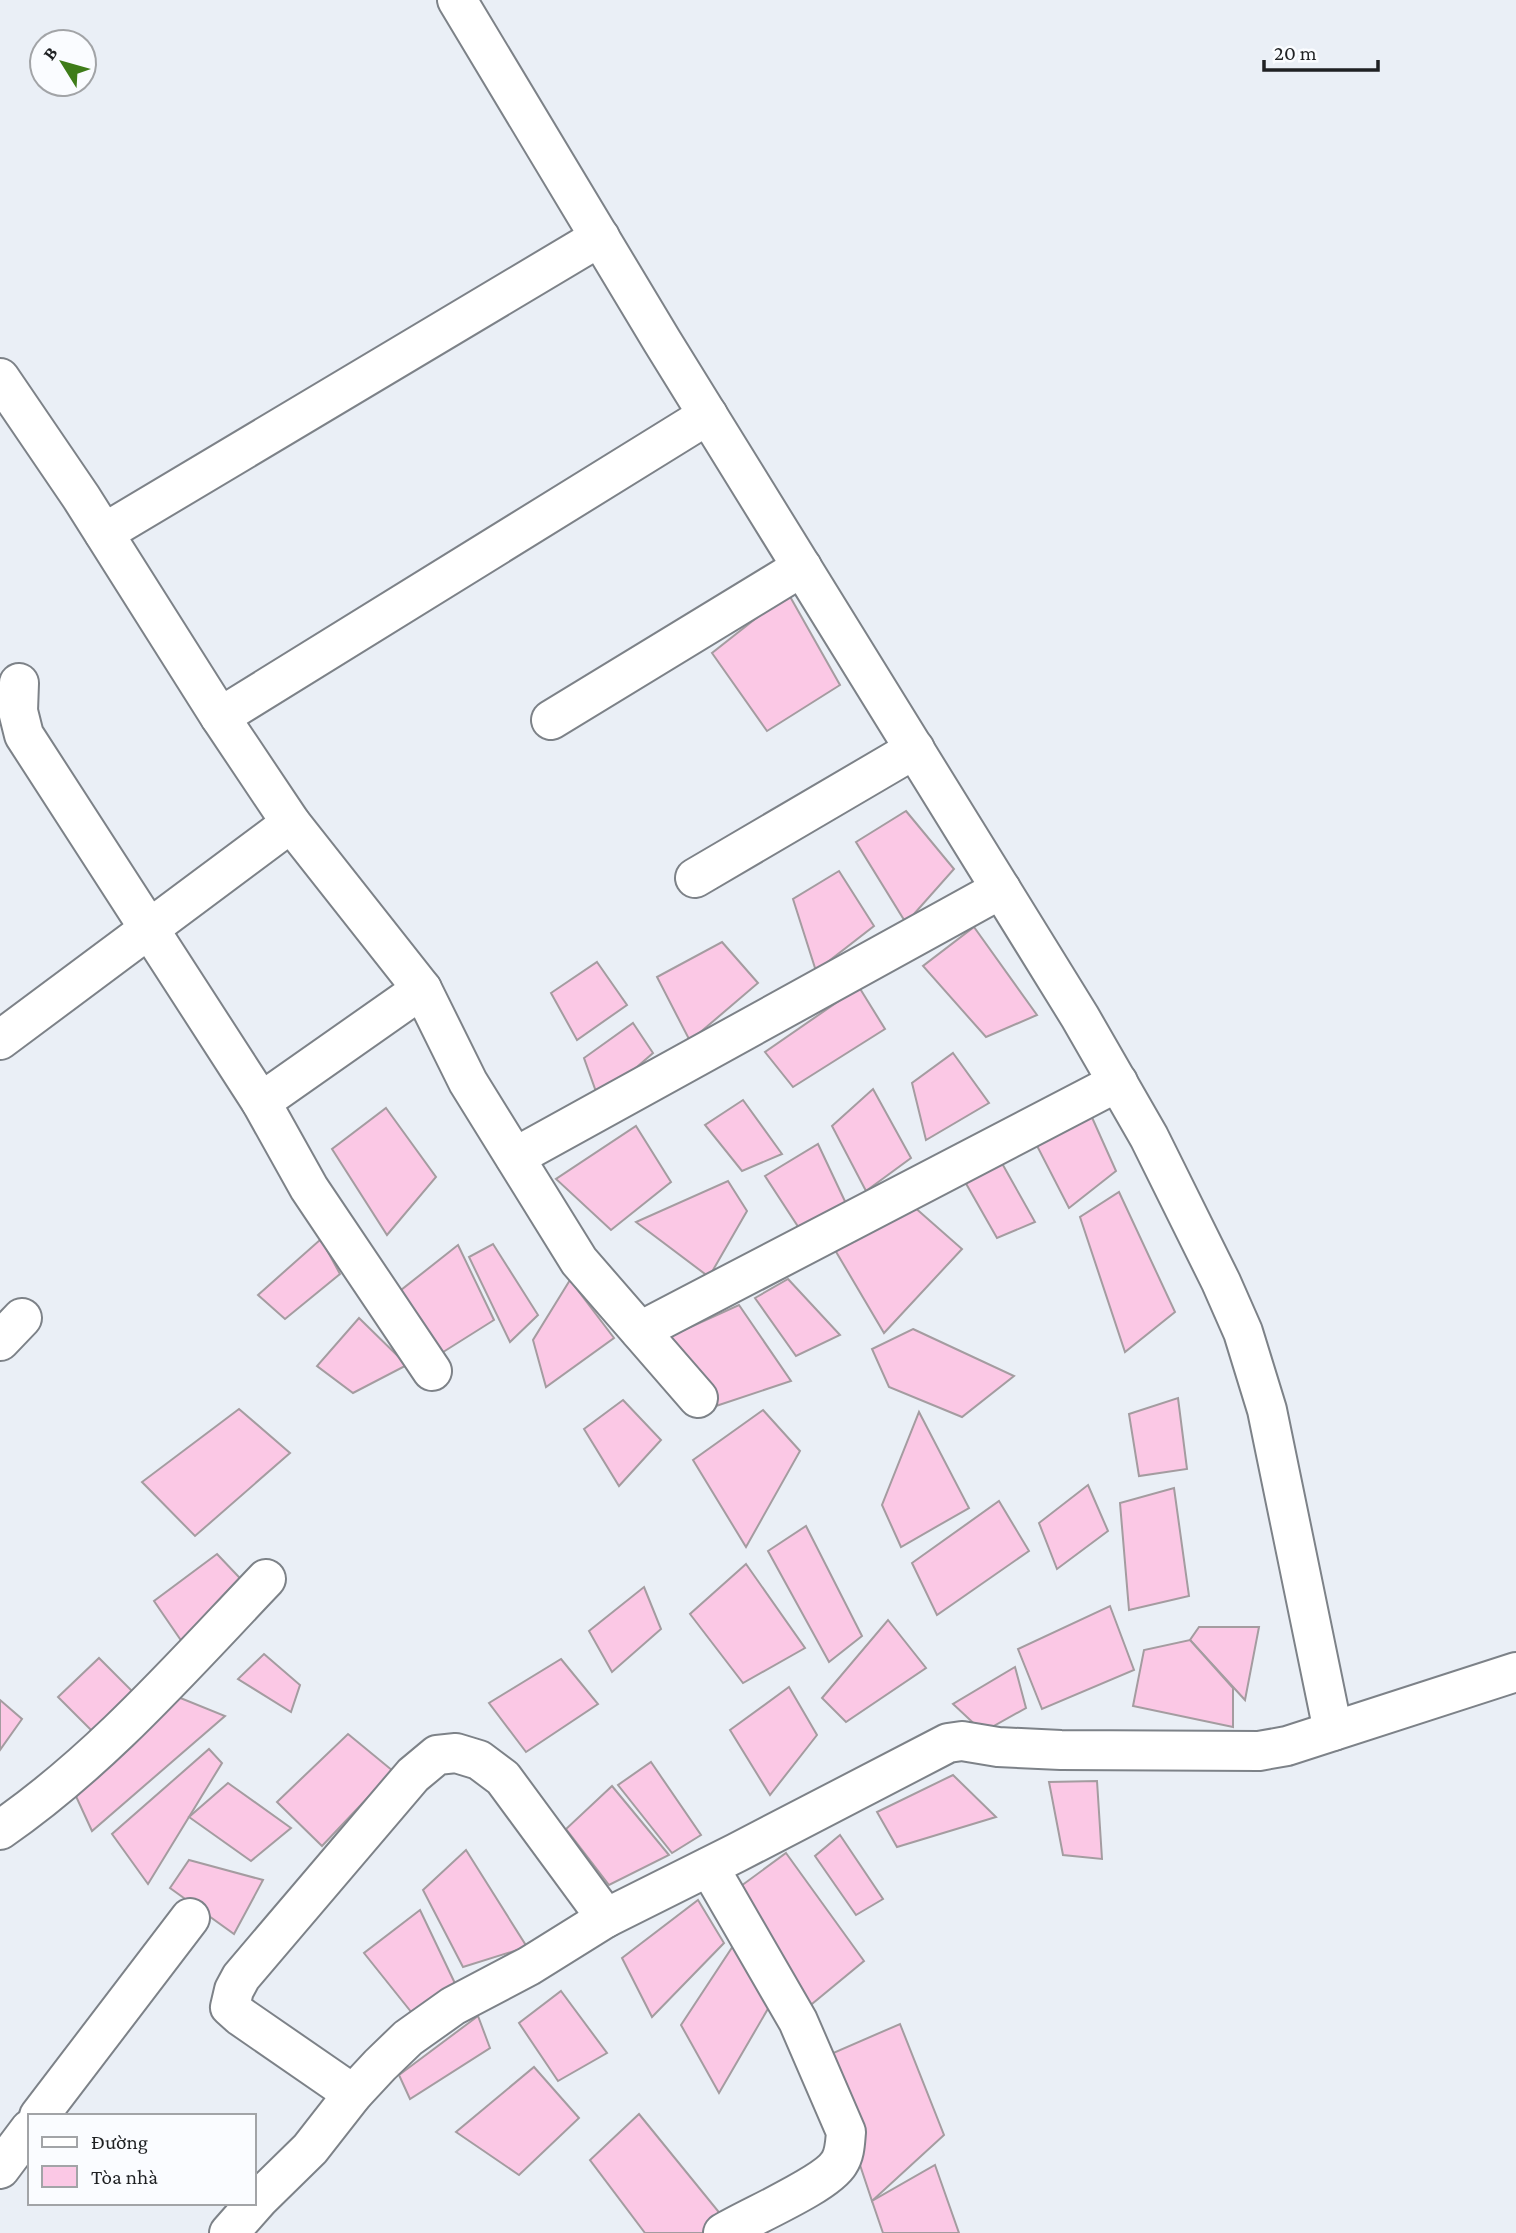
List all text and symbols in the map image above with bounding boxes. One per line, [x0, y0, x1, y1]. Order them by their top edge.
north arrow [28, 28, 98, 98]
scale bar [1264, 28, 1378, 72]
text: 20 m [1274, 41, 1317, 65]
text: B [38, 42, 62, 64]
legend [28, 2114, 256, 2205]
text: Đường [91, 2130, 148, 2154]
text: Tòa nhà [91, 2165, 158, 2189]

